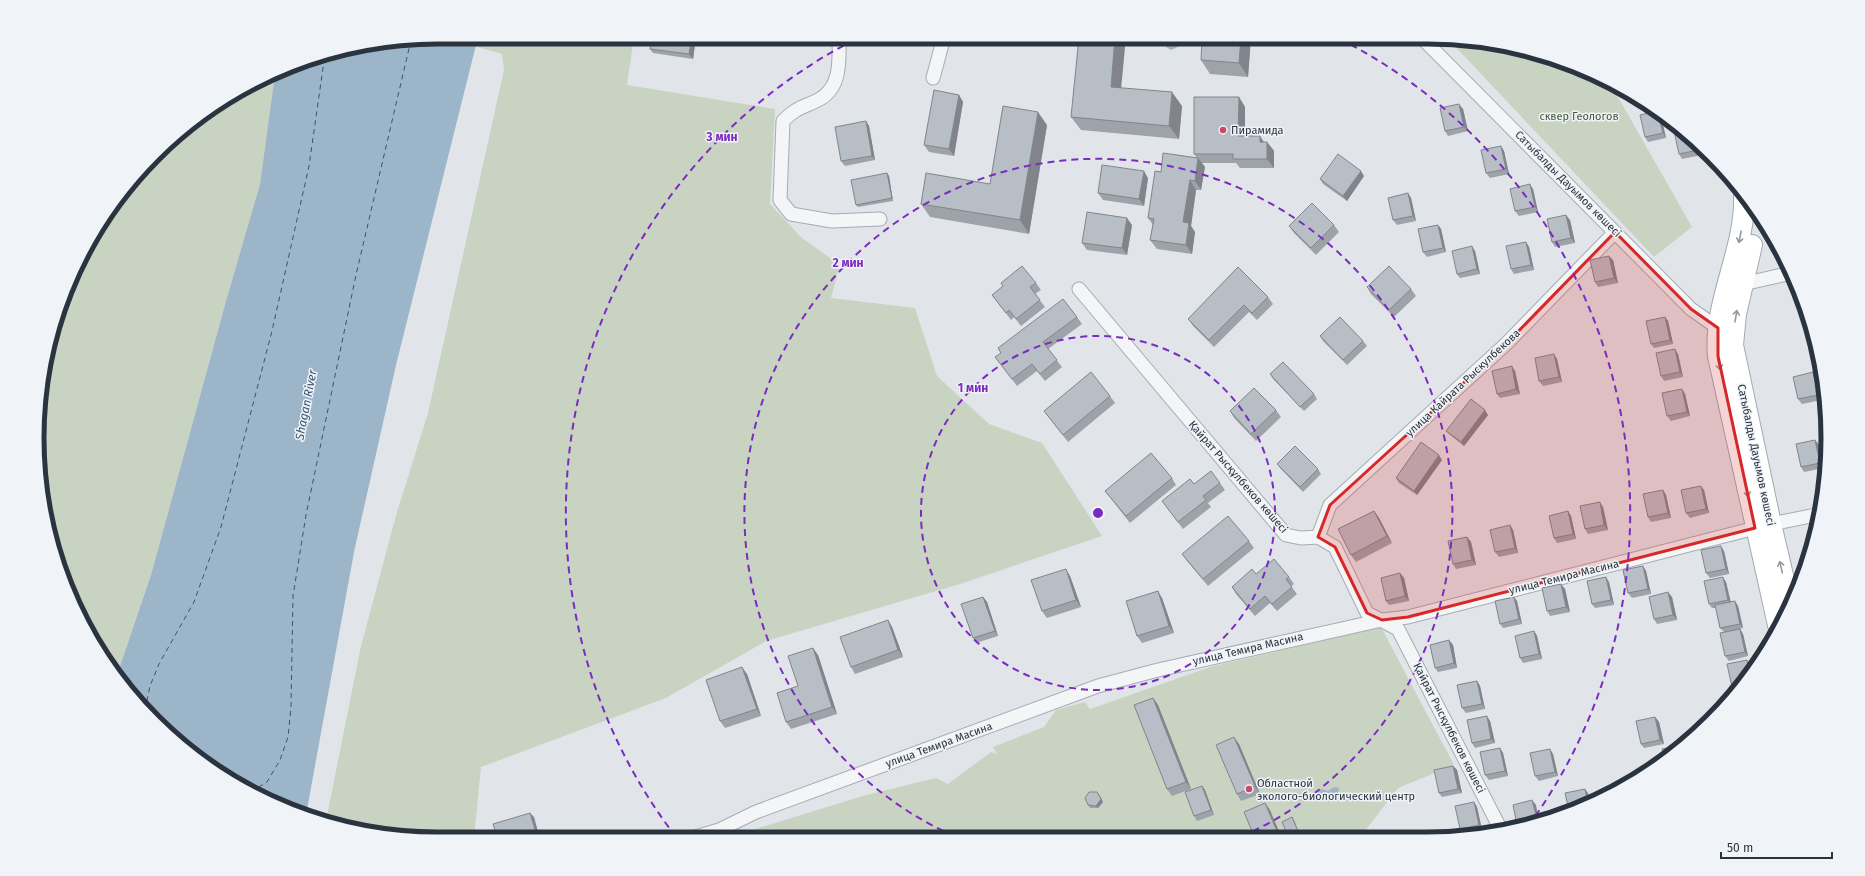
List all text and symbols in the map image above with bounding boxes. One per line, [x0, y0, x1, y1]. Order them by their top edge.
park label: сквер Геологов [1539, 110, 1619, 123]
place label: Пирамида [1231, 124, 1284, 137]
marker: Пирамида [1218, 125, 1228, 135]
street label: Сатыбалды Дауымов көшесі [1512, 128, 1624, 240]
text: 3 мин [705, 130, 738, 144]
one-way arrow [1736, 231, 1744, 244]
text: 2 мин [832, 256, 864, 270]
one-way arrow [1732, 310, 1740, 323]
street label: улица Кайрата Рыскулбекова [1403, 327, 1523, 439]
one-way arrow [1716, 358, 1724, 371]
water label: Shagan River [292, 368, 320, 442]
text: 1 мин [958, 381, 988, 395]
street label: Сатыбалды Дауымов көшесі [1735, 383, 1777, 527]
street label: Қайрат Рысқұлбеков көшесі [1186, 418, 1290, 536]
one-way arrow [1743, 485, 1751, 498]
centre of rings [1091, 506, 1105, 520]
street label: улица Темира Масина [1508, 557, 1620, 597]
one-way arrow [1776, 561, 1784, 574]
street label: улица Темира Масина [1192, 630, 1304, 668]
street label: Қайрат Рысқұлбеков көшесі [1410, 661, 1488, 795]
street label: улица Темира Масина [884, 720, 994, 770]
place label: Областной эколого-биологический центр [1257, 777, 1415, 803]
marker: Областной эколого-биологический центр [1244, 784, 1254, 794]
scale bar [1721, 834, 1832, 860]
text: 50 m [1727, 841, 1753, 855]

